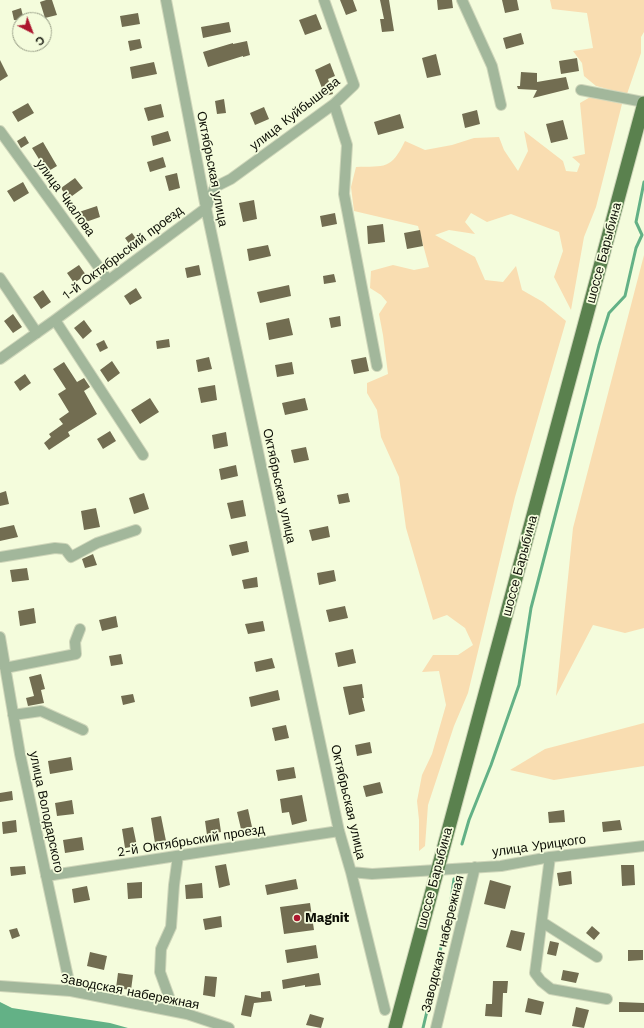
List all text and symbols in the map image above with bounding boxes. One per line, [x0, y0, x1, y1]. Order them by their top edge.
north arrow [12, 12, 52, 52]
text: С [32, 33, 47, 48]
street label: улица Куйбышева [247, 74, 343, 154]
street label: Октябрьская улица [193, 110, 231, 228]
street label: улица Чкалова [32, 157, 98, 239]
street label: шоссе Барыбина [583, 201, 625, 305]
street label: 1-й Октябрьский проезд [60, 203, 186, 303]
street label: Октябрьская улица [259, 427, 299, 545]
street label: шоссе Барыбина [499, 514, 541, 618]
street label: Октябрьская улица [327, 743, 369, 861]
street label: улица Володарского [26, 750, 66, 874]
street label: 2-й Октябрьский проезд [116, 822, 266, 860]
street label: шоссе Барыбина [414, 826, 456, 930]
street label: улица Урицкого [491, 832, 587, 860]
street label: Заводская набережная [418, 874, 468, 1014]
place label: Magnit [305, 910, 349, 926]
marker: Magnit [292, 913, 302, 923]
street label: Заводская набережная [59, 971, 201, 1013]

